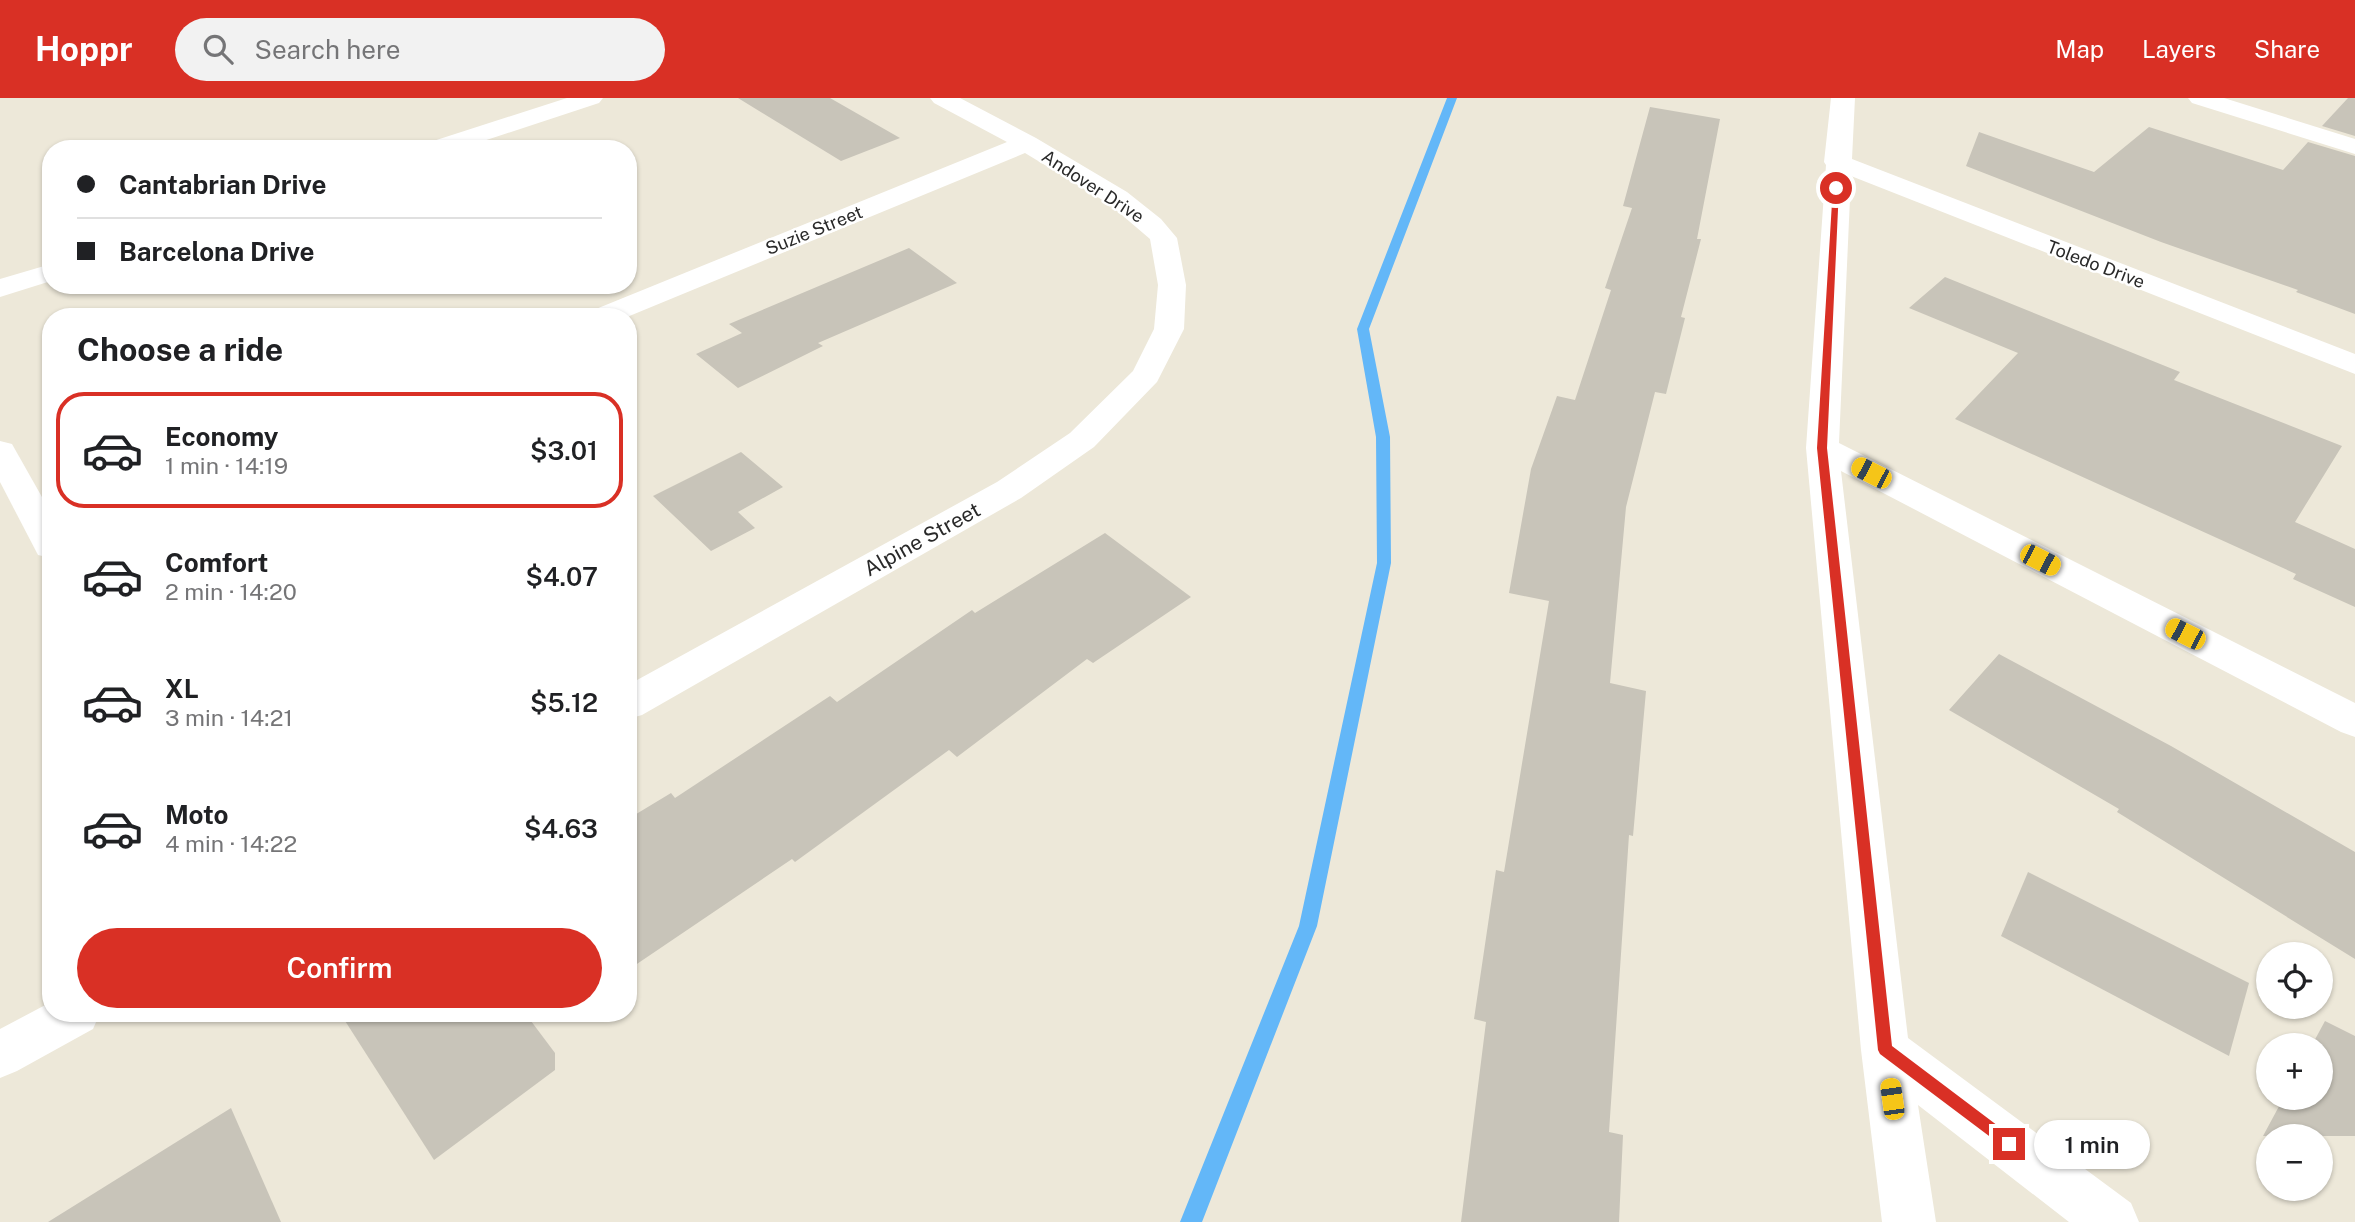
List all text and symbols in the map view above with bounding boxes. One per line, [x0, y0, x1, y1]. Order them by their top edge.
search box [175, 18, 665, 81]
text: Hoppr [35, 30, 133, 68]
icon: search [199, 30, 237, 68]
text: Search here [255, 34, 401, 65]
text: Map [2055, 35, 2104, 63]
text: Layers [2142, 35, 2216, 63]
text: Share [2254, 35, 2320, 63]
street label: Andover Drive [1038, 145, 1148, 227]
text: Cantabrian Drive [119, 169, 327, 200]
route start [1820, 172, 1852, 204]
street label: Suzie Street [762, 201, 866, 259]
text: Barcelona Drive [119, 236, 315, 267]
street label: Toledo Drive [2044, 236, 2148, 292]
text: Choose a ride [77, 331, 283, 368]
icon: car [81, 419, 144, 482]
text: Economy [165, 421, 278, 452]
text: $3.01 [530, 435, 598, 466]
text: 1 min · 14:19 [165, 452, 288, 479]
car [1848, 454, 1895, 492]
street label: Alpine Street [859, 497, 985, 581]
car [2017, 541, 2064, 579]
icon: car [81, 545, 144, 608]
text: Comfort [165, 547, 268, 578]
text: $4.07 [525, 561, 598, 592]
text: 2 min · 14:20 [165, 578, 297, 605]
car [2162, 615, 2209, 653]
icon: car [81, 671, 144, 734]
text: XL [165, 673, 199, 704]
text: $5.12 [530, 687, 598, 718]
text: 3 min · 14:21 [165, 704, 293, 731]
icon: car [81, 797, 144, 860]
text: Moto [165, 799, 228, 830]
text: $4.63 [524, 813, 598, 844]
text: 4 min · 14:22 [165, 830, 297, 857]
button: Confirm [77, 928, 602, 1008]
map controls [2256, 942, 2333, 1201]
button: locate [2256, 942, 2333, 1019]
button: + [2256, 1033, 2333, 1110]
car [1879, 1077, 1906, 1121]
callout: 1 min [2034, 1119, 2149, 1168]
button: − [2256, 1124, 2333, 1201]
route end [1993, 1128, 2025, 1160]
text: 1 min [2065, 1131, 2119, 1158]

